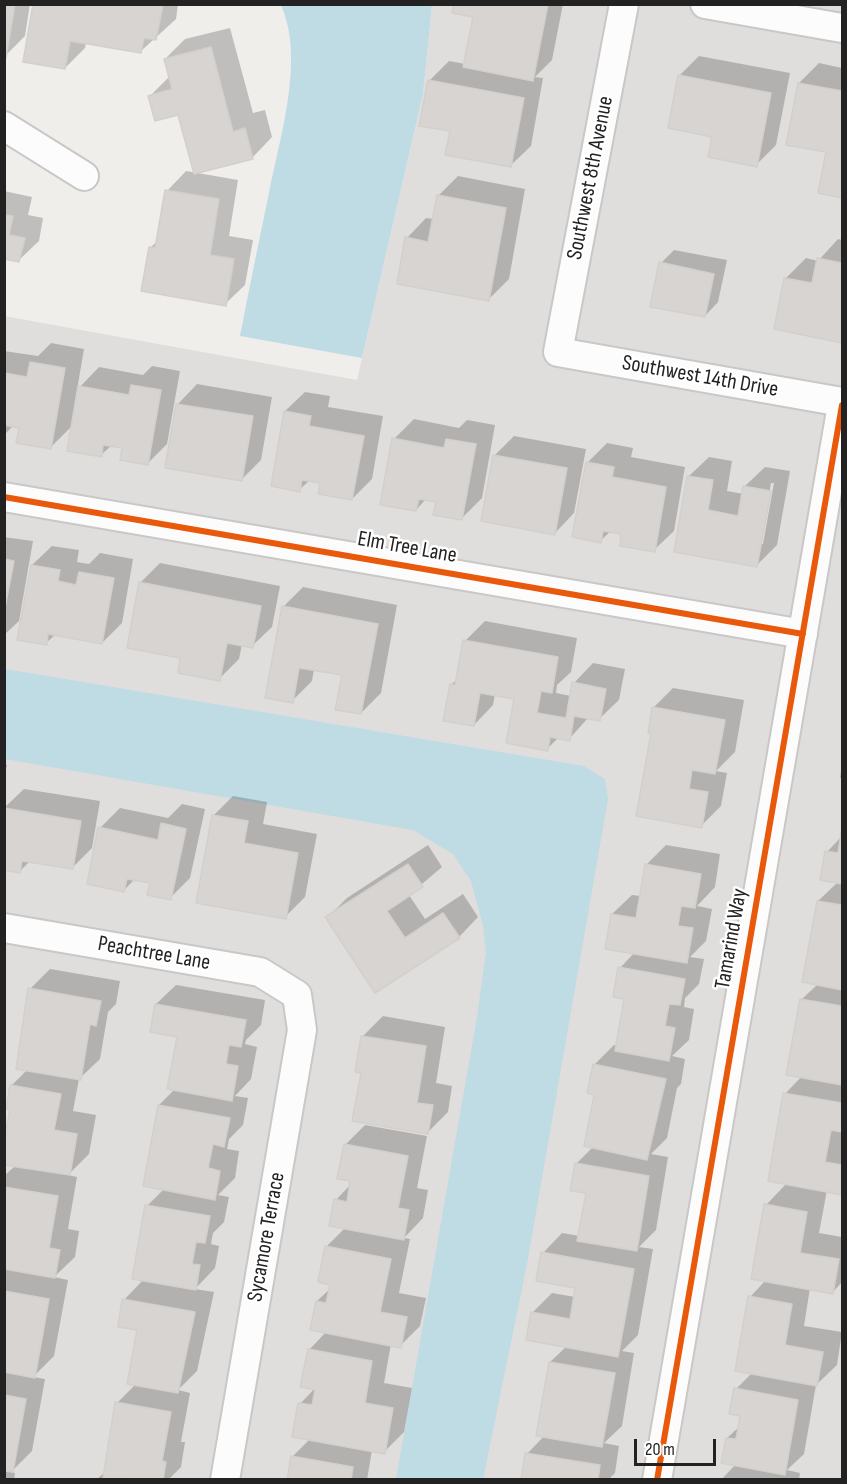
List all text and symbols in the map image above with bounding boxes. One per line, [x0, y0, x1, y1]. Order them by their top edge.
street label: Southwest 8th Avenue [562, 94, 620, 262]
street label: Southwest 14th Drive [620, 350, 780, 404]
street label: Elm Tree Lane [355, 526, 459, 570]
street label: Tamarind Way [710, 887, 754, 991]
street label: Peachtree Lane [96, 931, 212, 977]
street label: Sycamore Terrace [243, 1170, 291, 1304]
scale bar [637, 1427, 720, 1465]
text: 20 m [645, 1439, 675, 1460]

